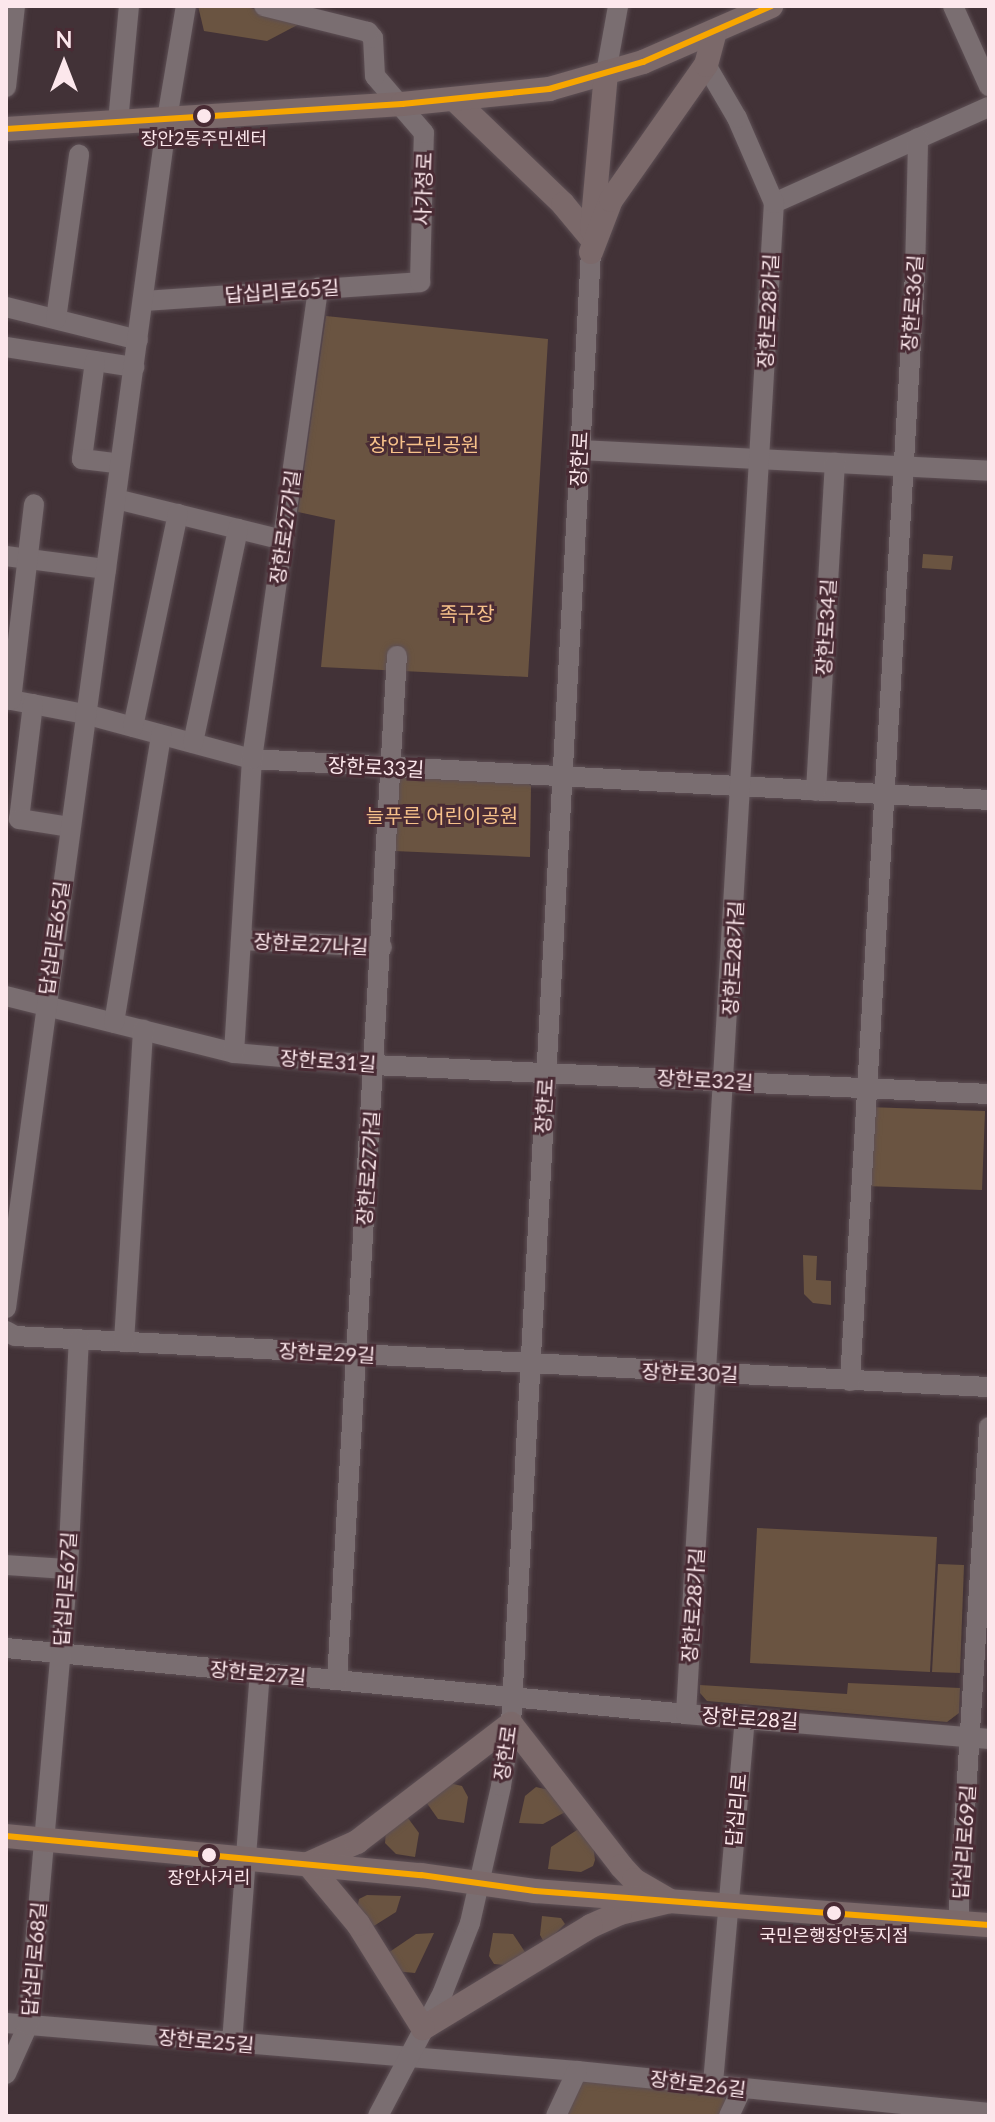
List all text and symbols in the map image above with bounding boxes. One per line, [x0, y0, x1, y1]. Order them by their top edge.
north arrow [24, 24, 104, 104]
text: N [56, 26, 72, 53]
marker: 장안2동주민센터 [196, 108, 212, 124]
place label: 장안2동주민센터 [141, 127, 267, 149]
street label: 사가정로 [410, 152, 436, 226]
street label: 장한로28가길 [753, 253, 783, 369]
street label: 장한로36길 [897, 254, 927, 352]
street label: 답십리로65길 [224, 275, 340, 307]
street label: 장한로 [566, 431, 592, 487]
park label: 장안근린공원 [369, 432, 479, 456]
street label: 장한로27가길 [265, 468, 305, 586]
street label: 장한로34길 [811, 578, 841, 676]
park label: 족구장 [439, 601, 495, 625]
street label: 장한로33길 [327, 752, 425, 782]
park label: 늘푸른 어린이공원 [366, 803, 518, 827]
street label: 답십리로65길 [34, 879, 74, 997]
street label: 장한로28가길 [718, 900, 748, 1016]
street label: 장한로27나길 [253, 929, 369, 959]
street label: 장한로31길 [279, 1046, 377, 1076]
street label: 장한로32길 [656, 1065, 754, 1095]
street label: 장한로 [531, 1078, 557, 1134]
street label: 장한로27가길 [352, 1110, 384, 1226]
street label: 장한로29길 [278, 1338, 376, 1368]
street label: 장한로30길 [641, 1359, 739, 1387]
street label: 답십리로67길 [49, 1531, 81, 1647]
street label: 장한로28가길 [677, 1547, 709, 1663]
street label: 장한로27길 [209, 1657, 307, 1689]
street label: 장한로28길 [701, 1703, 799, 1733]
street label: 장한로 [489, 1724, 521, 1782]
street label: 답십리로 [721, 1772, 751, 1848]
street label: 답십리로69길 [948, 1784, 980, 1900]
marker: 장안사거리 [201, 1847, 217, 1863]
place label: 장안사거리 [168, 1866, 250, 1888]
street label: 답십리로68길 [17, 1901, 51, 2017]
marker: 국민은행장안동지점 [826, 1905, 842, 1921]
place label: 국민은행장안동지점 [759, 1924, 909, 1946]
street label: 장한로25길 [157, 2025, 255, 2057]
street label: 장한로26길 [648, 2066, 748, 2102]

